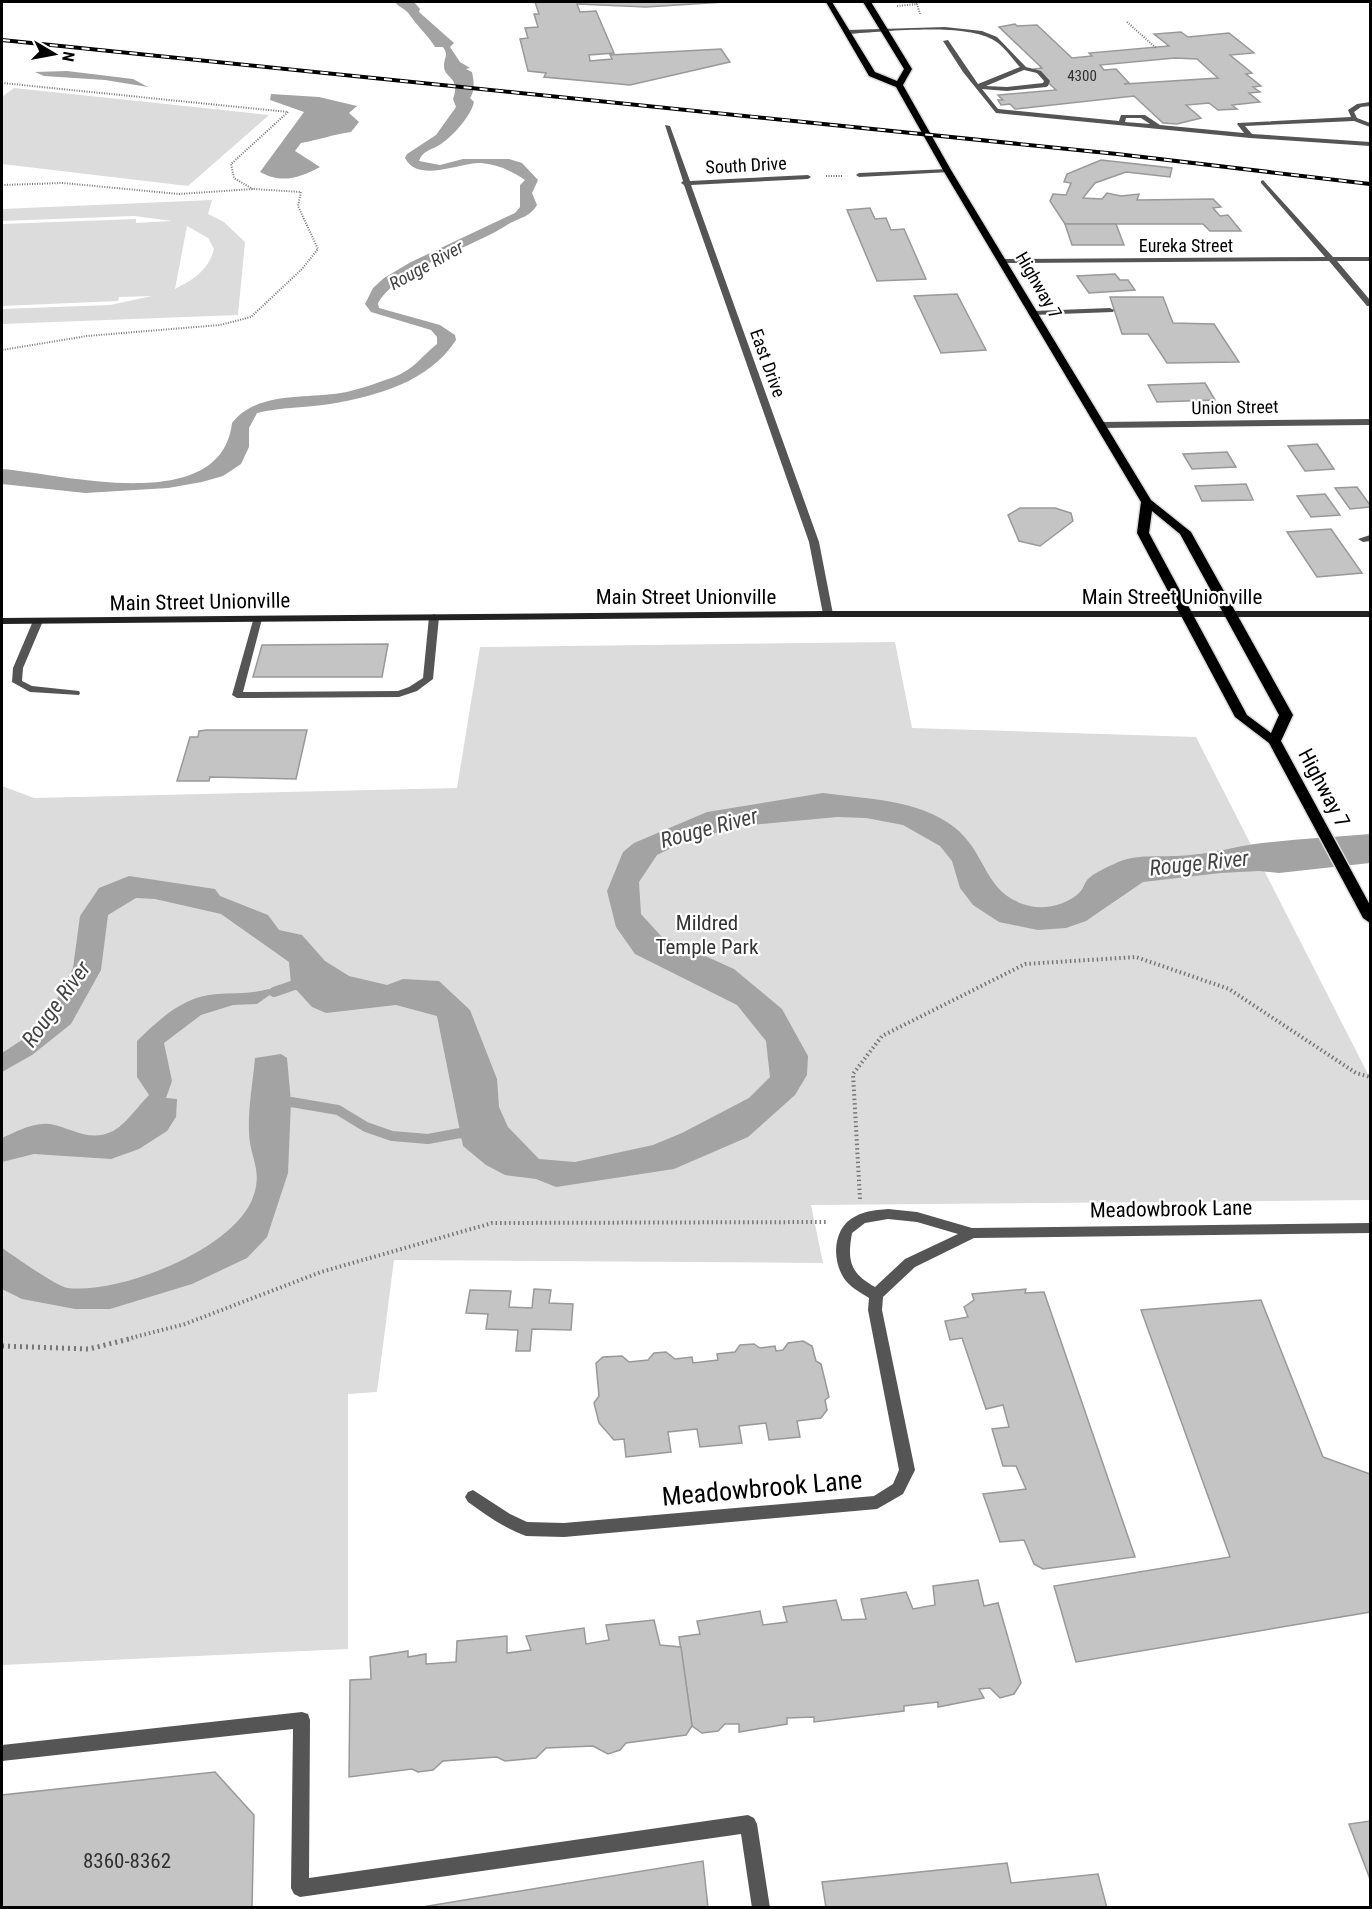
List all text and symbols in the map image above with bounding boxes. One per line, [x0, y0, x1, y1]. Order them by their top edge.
north arrow [24, 24, 84, 84]
text: N [58, 50, 78, 63]
house number: 4300 [1067, 67, 1097, 85]
street label: South Drive [705, 152, 787, 178]
street label: Eureka Street [1139, 235, 1233, 256]
water label: Rouge River [385, 236, 467, 294]
street label: Highway 7 [1012, 248, 1067, 322]
street label: East Drive [746, 326, 790, 400]
street label: Union Street [1191, 396, 1279, 418]
street label: Main Street Unionville [596, 585, 776, 609]
street label: Main Street Unionville [1082, 585, 1262, 609]
street label: Main Street Unionville [110, 588, 291, 616]
street label: Highway 7 [1293, 744, 1355, 832]
water label: Rouge River [658, 803, 761, 853]
water label: Rouge River [1148, 845, 1250, 881]
park label: Mildred Temple Park [656, 911, 759, 959]
water label: Rouge River [17, 956, 96, 1052]
street label: Meadowbrook Lane [1090, 1196, 1253, 1222]
street label: Meadowbrook Lane [661, 1464, 863, 1512]
house number: 8360-8362 [83, 1849, 171, 1873]

